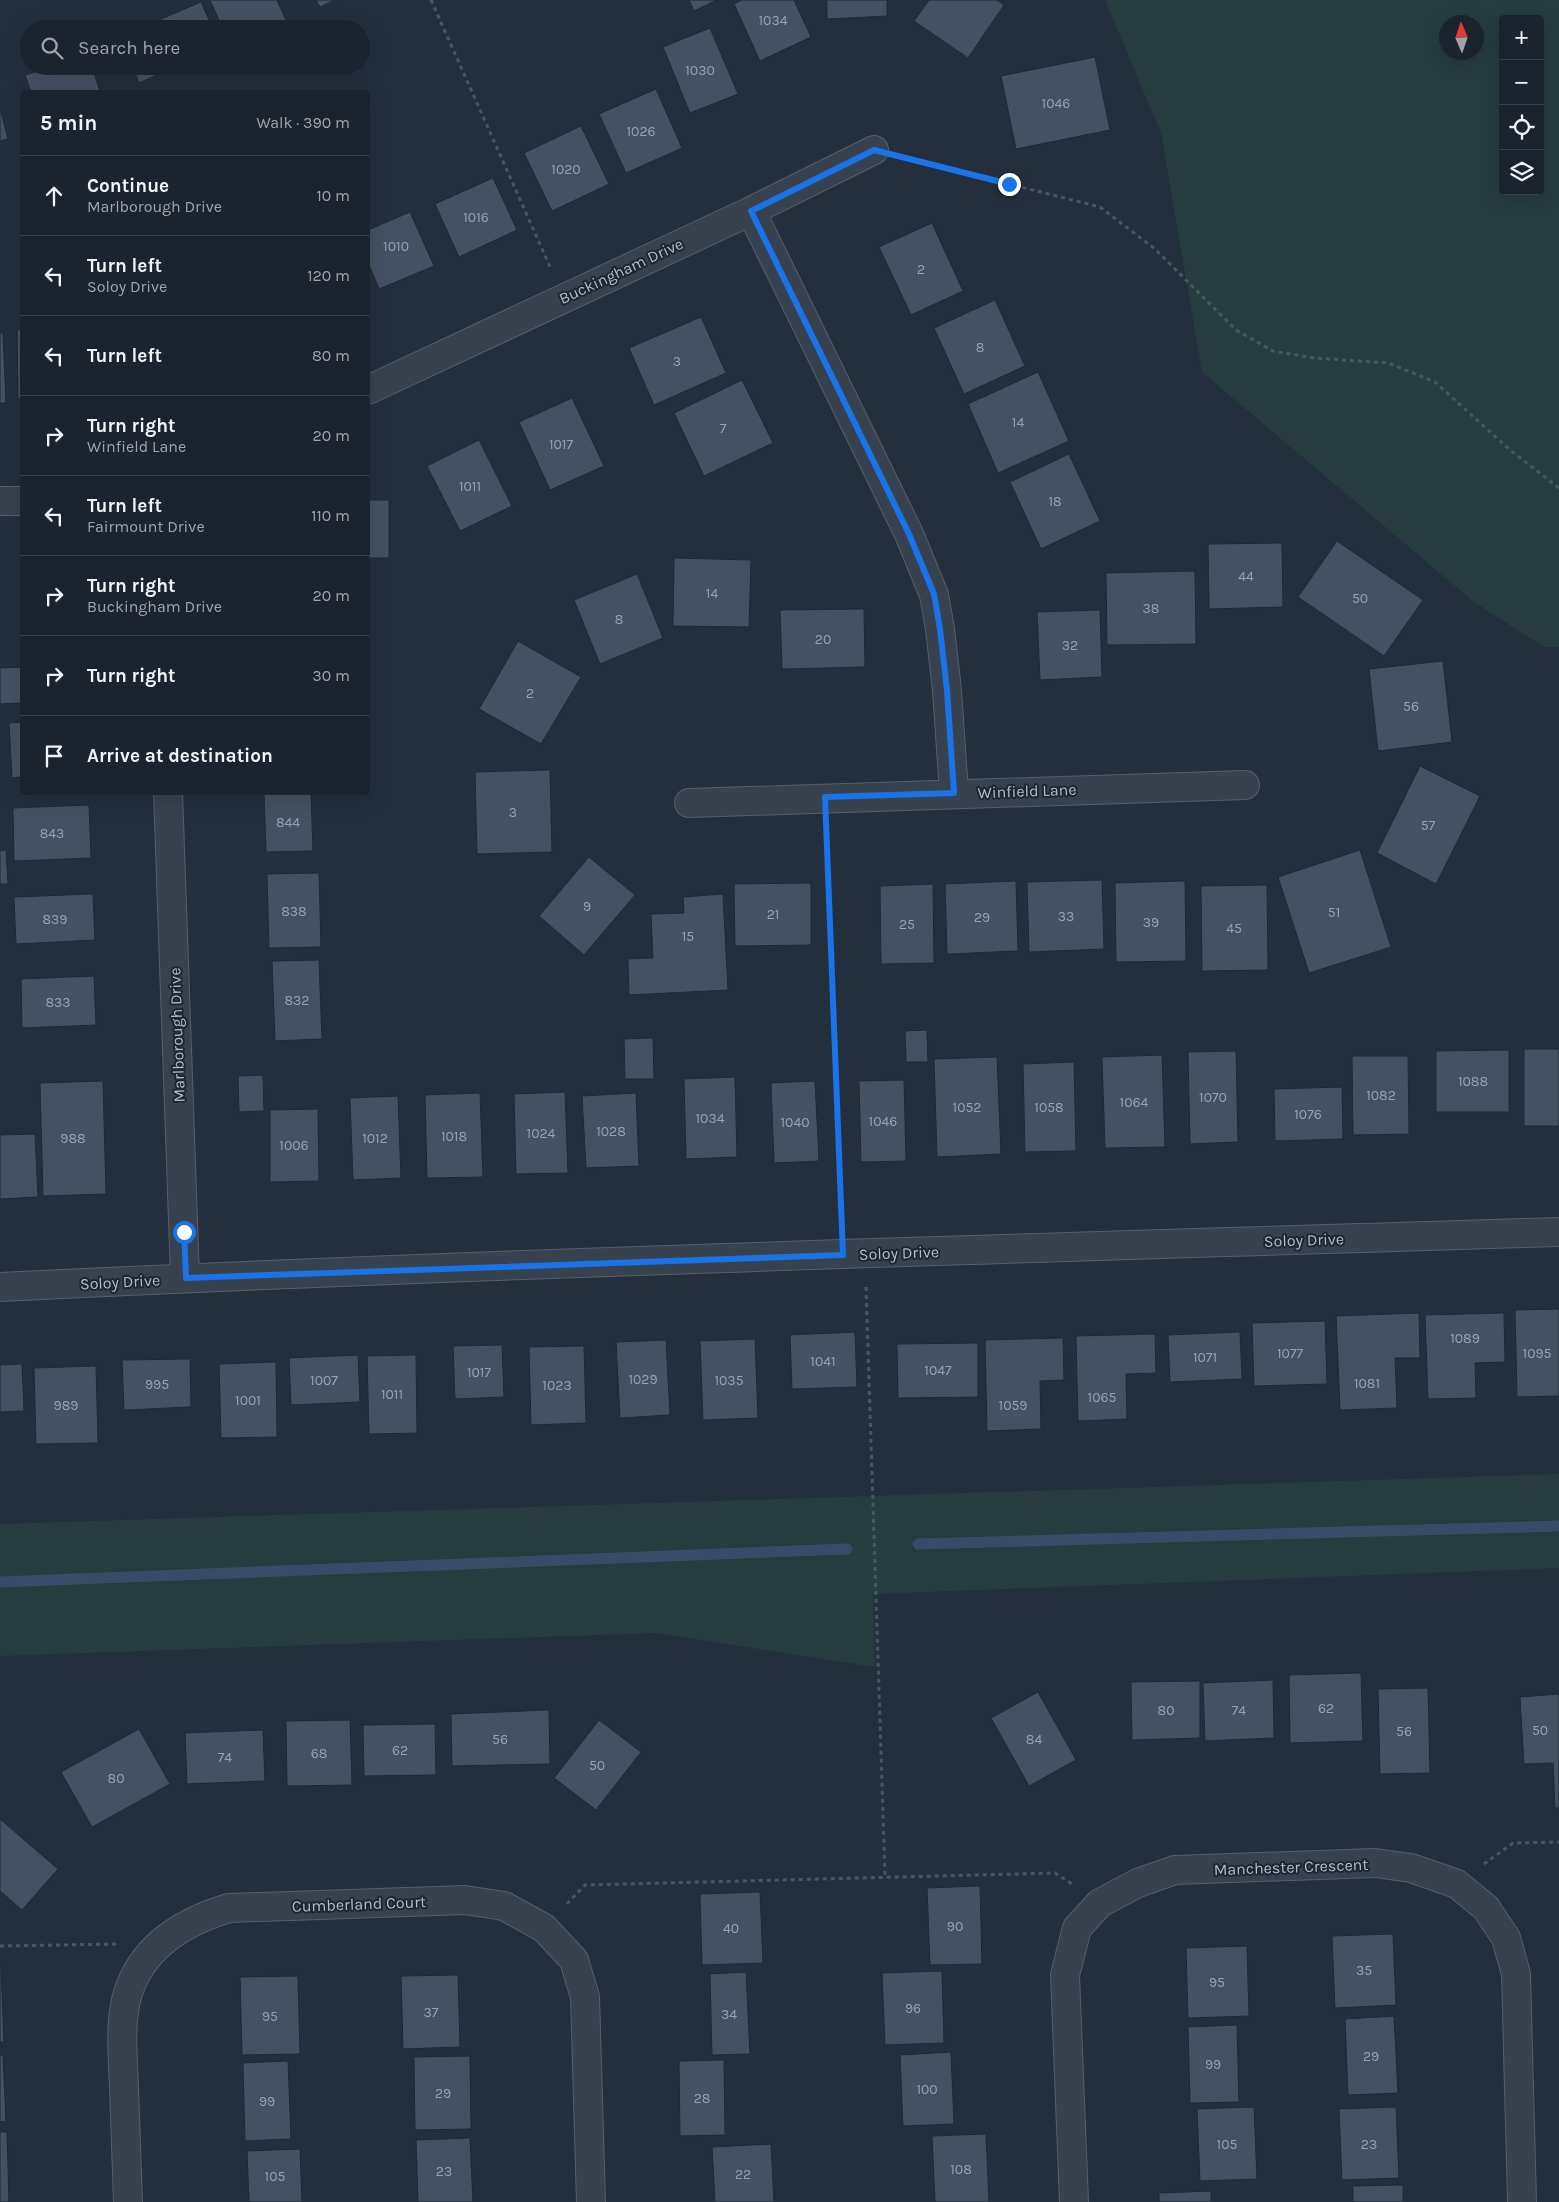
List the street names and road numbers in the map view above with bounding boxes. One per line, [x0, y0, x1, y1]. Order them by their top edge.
street label: Buckingham Drive [556, 234, 686, 308]
street label: Winfield Lane [977, 780, 1077, 802]
street label: Marlborough Drive [165, 967, 189, 1103]
street label: Soloy Drive [1264, 1229, 1344, 1251]
street label: Soloy Drive [859, 1242, 939, 1264]
street label: Soloy Drive [79, 1270, 161, 1294]
street label: Manchester Crescent [1213, 1855, 1369, 1879]
street label: Cumberland Court [292, 1892, 426, 1916]

